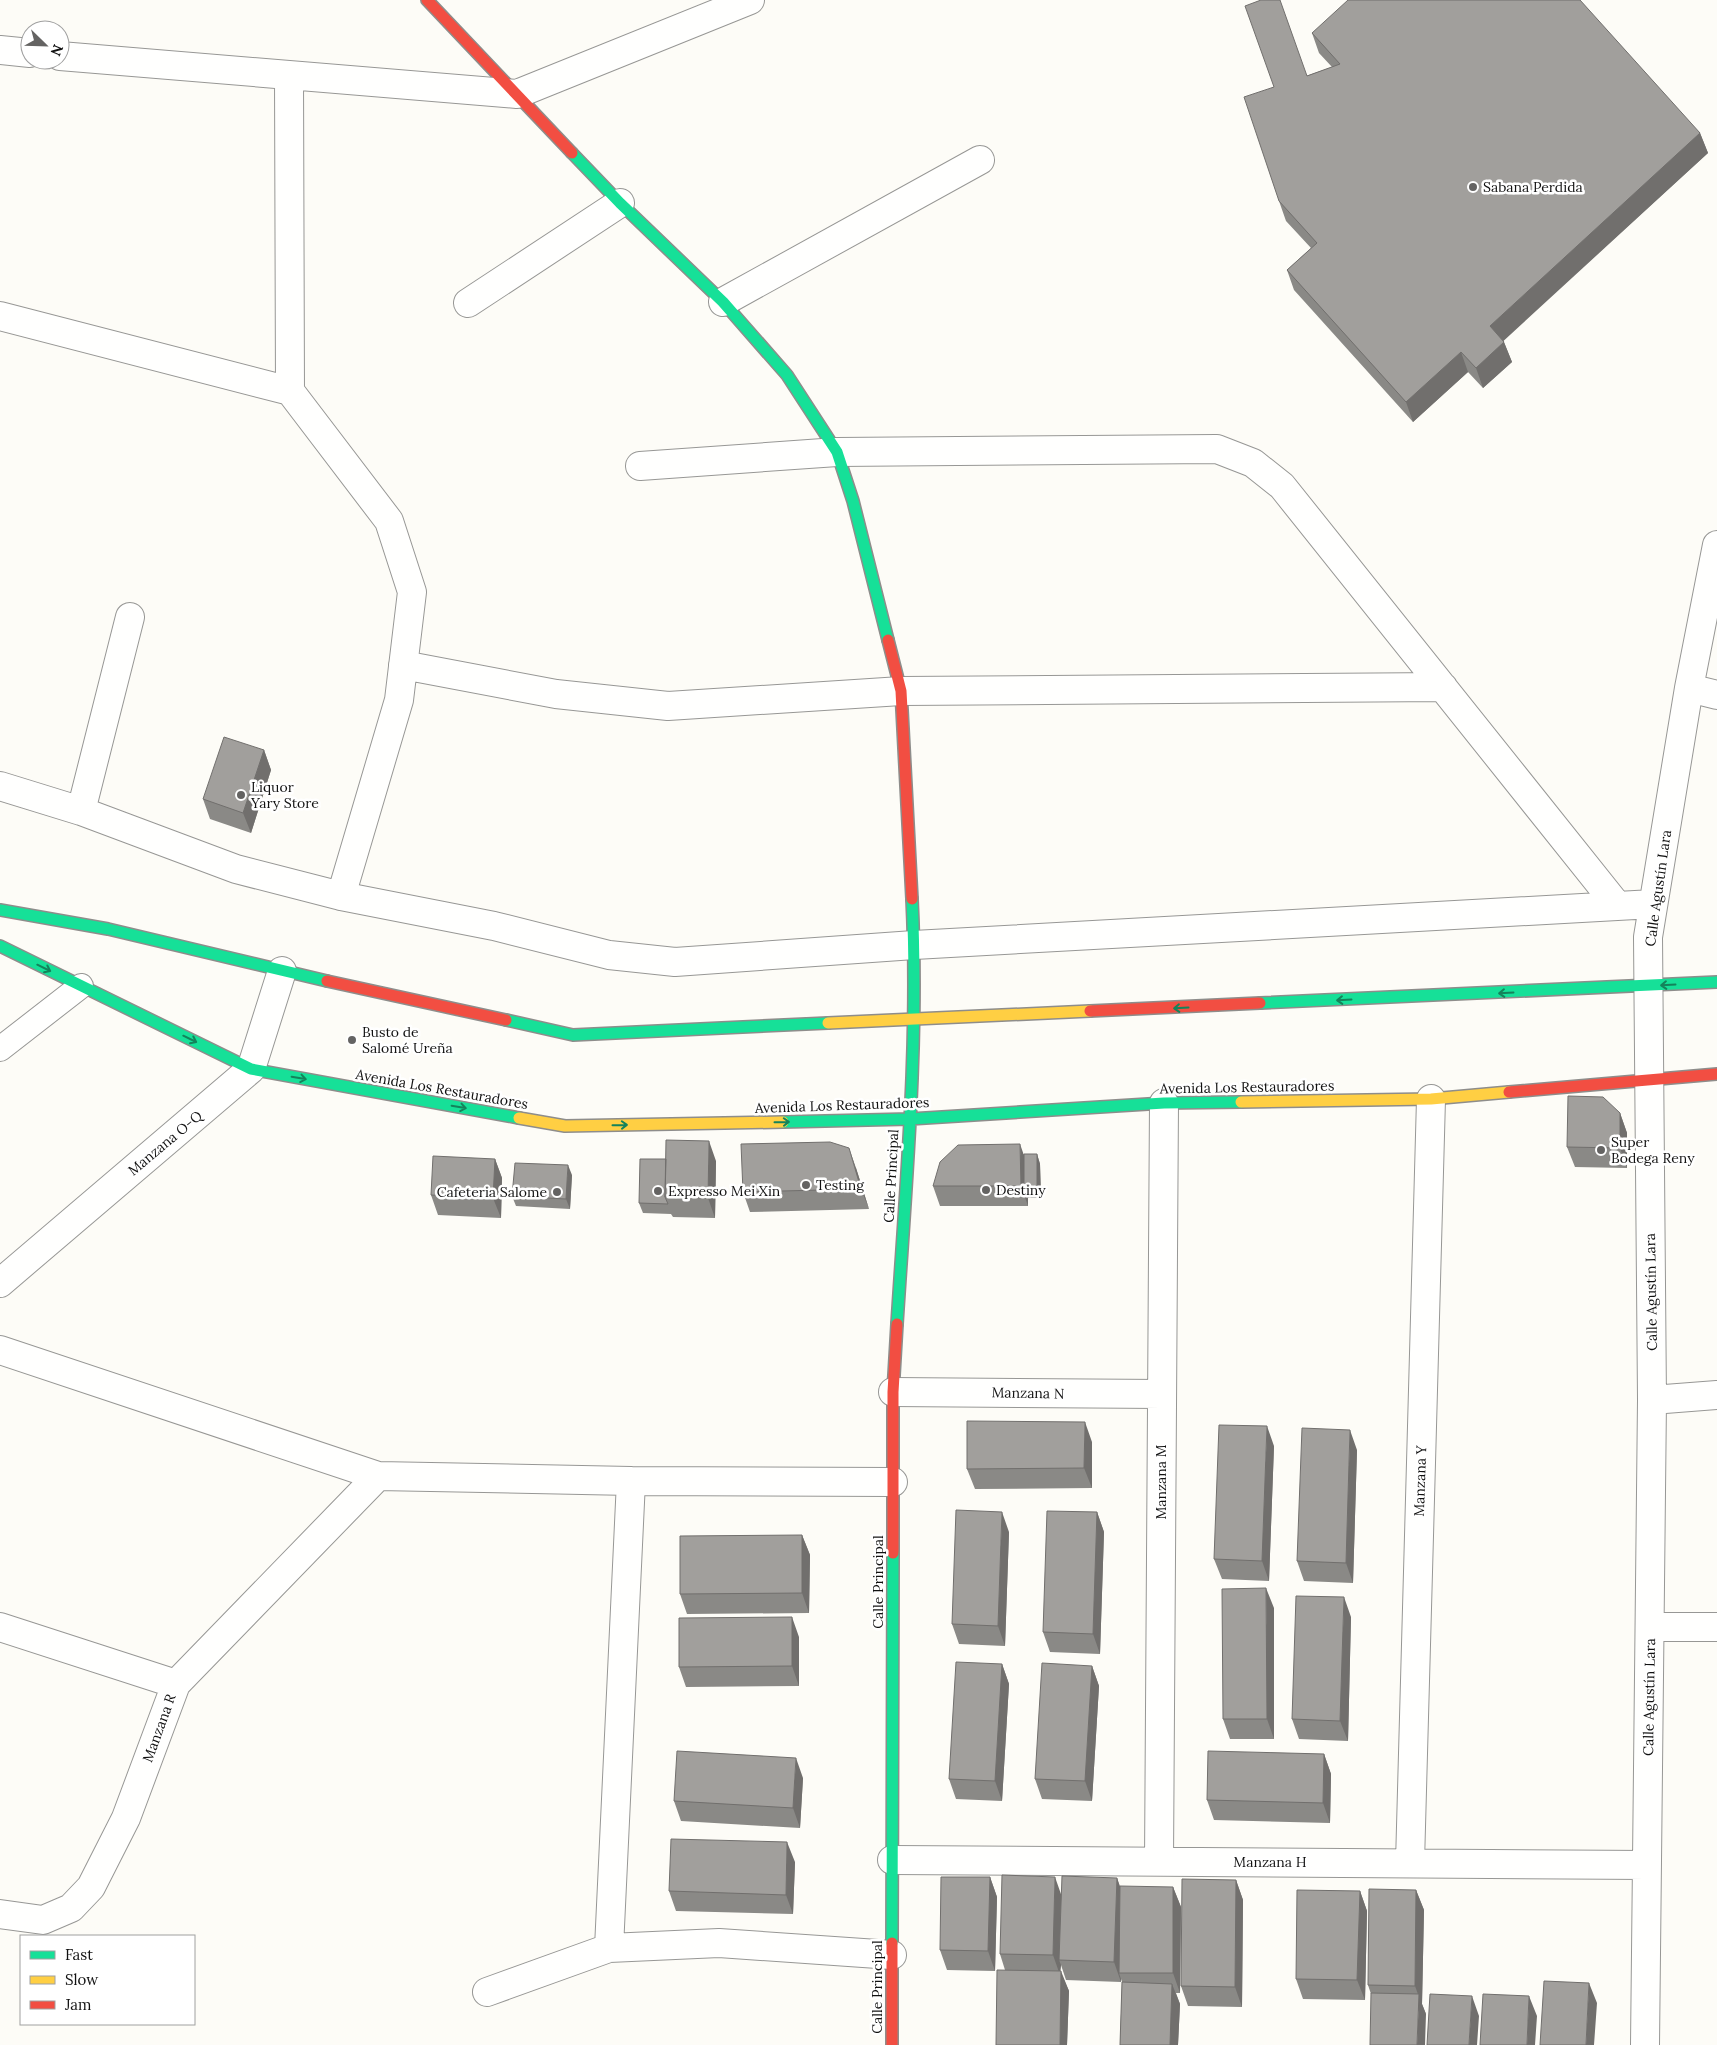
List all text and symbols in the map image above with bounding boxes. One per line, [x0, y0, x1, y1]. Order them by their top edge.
north arrow [20, 20, 70, 70]
text: N [46, 42, 67, 59]
place label: Sabana Perdida [1483, 178, 1583, 196]
marker: Sabana Perdida [1467, 181, 1479, 193]
place label: Liquor Yary Store [250, 778, 319, 812]
marker: Liquor Yary Store [235, 789, 247, 801]
street label: Calle Agustín Lara [1641, 829, 1675, 947]
one-way arrow [36, 964, 51, 973]
one-way arrow [1661, 981, 1677, 990]
one-way arrow [1498, 988, 1514, 998]
one-way arrow [1336, 996, 1352, 1005]
one-way arrow [1174, 1003, 1190, 1012]
place label: Busto de Salomé Ureña [362, 1023, 453, 1057]
marker: Busto de Salomé Ureña [346, 1034, 358, 1046]
one-way arrow [182, 1035, 197, 1044]
street label: Avenida Los Restauradores [353, 1065, 530, 1113]
one-way arrow [291, 1073, 307, 1083]
street label: Avenida Los Restauradores [1159, 1076, 1334, 1098]
street label: Avenida Los Restauradores [753, 1093, 930, 1117]
one-way arrow [451, 1102, 467, 1112]
street label: Manzana O-Q [124, 1107, 206, 1179]
one-way arrow [774, 1117, 790, 1126]
one-way arrow [612, 1120, 628, 1130]
street label: Calle Principal [880, 1129, 902, 1223]
place label: Super Bodega Reny [1611, 1133, 1695, 1167]
marker: Super Bodega Reny [1595, 1144, 1607, 1156]
place label: Testing [816, 1176, 864, 1194]
marker: Testing [800, 1179, 812, 1191]
place label: Destiny [996, 1181, 1046, 1199]
place label: Expresso Mei Xin [668, 1182, 781, 1200]
place label: Cafeteria Salome [437, 1183, 547, 1201]
marker: Destiny [980, 1184, 992, 1196]
marker: Expresso Mei Xin [652, 1185, 664, 1197]
marker: Cafeteria Salome [551, 1186, 563, 1198]
street label: Calle Agustín Lara [1641, 1233, 1661, 1351]
street label: Manzana N [991, 1383, 1065, 1403]
street label: Manzana M [1152, 1444, 1170, 1520]
street label: Manzana Y [1410, 1444, 1430, 1517]
street label: Calle Principal [869, 1535, 887, 1629]
street label: Calle Agustín Lara [1639, 1638, 1659, 1756]
street label: Manzana R [138, 1691, 180, 1765]
street label: Manzana H [1233, 1853, 1307, 1871]
legend [20, 1935, 195, 2025]
street label: Calle Principal [868, 1940, 886, 2034]
text: Fast [65, 1945, 93, 1964]
text: Slow [65, 1970, 98, 1989]
text: Jam [64, 1995, 92, 2014]

